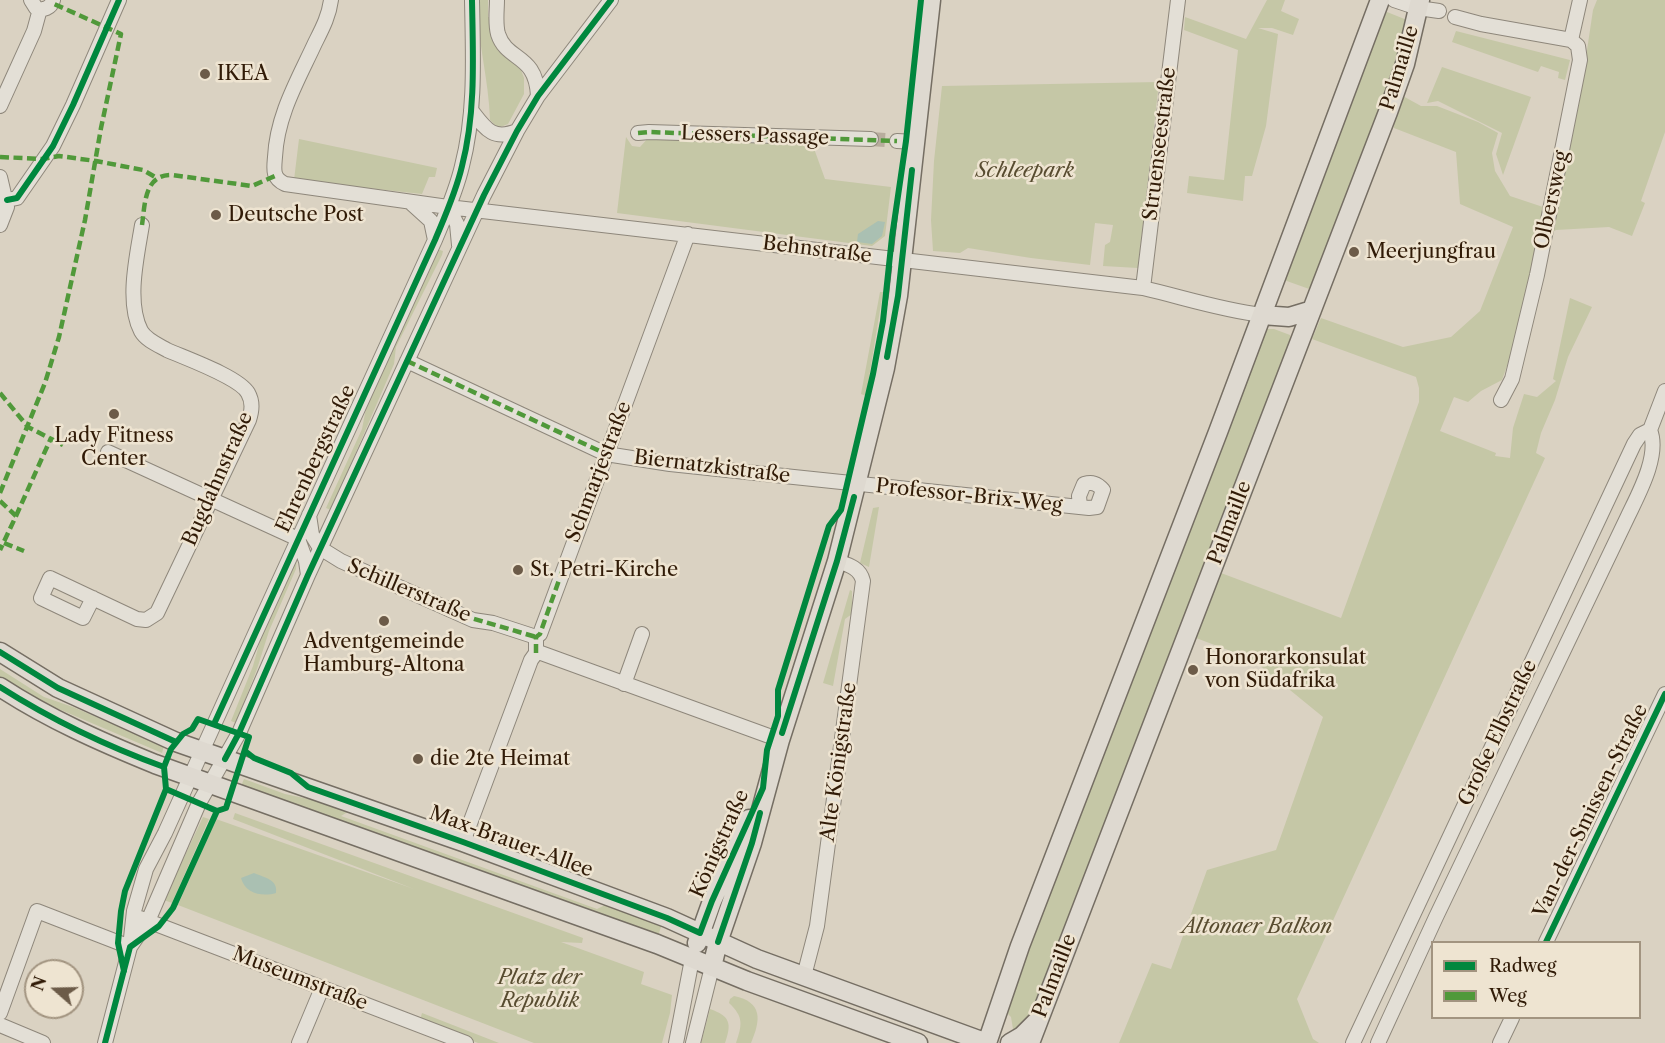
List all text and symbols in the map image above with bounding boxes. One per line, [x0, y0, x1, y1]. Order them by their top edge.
street label: Palmaille [1376, 23, 1424, 113]
place label: IKEA [217, 62, 269, 86]
street label: Struenseestraße [1139, 66, 1181, 222]
marker: IKEA [198, 67, 212, 81]
street label: Lessers Passage [680, 121, 830, 151]
street label: Olbersweg [1530, 148, 1574, 252]
park label: Schleepark [976, 159, 1074, 183]
place label: Deutsche Post [228, 203, 364, 227]
marker: Deutsche Post [209, 208, 223, 222]
street label: Behnstraße [761, 231, 873, 269]
place label: Meerjungfrau [1366, 240, 1496, 264]
marker: Meerjungfrau [1347, 245, 1361, 259]
street label: Ehrenbergstraße [271, 381, 361, 537]
street label: Schmarjestraße [561, 398, 637, 546]
marker: Lady Fitness Center [107, 407, 121, 421]
street label: Bugdahnstraße [178, 408, 258, 550]
place label: Lady Fitness Center [54, 424, 174, 471]
street label: Biernatzkistraße [632, 446, 792, 488]
street label: Professor-Brix-Weg [874, 474, 1064, 518]
street label: Palmaille [1203, 478, 1257, 568]
street label: Schillerstraße [343, 554, 475, 628]
place label: St. Petri-Kirche [530, 558, 678, 582]
marker: St. Petri-Kirche [511, 563, 525, 577]
marker: Adventgemeinde Hamburg-Altona [377, 614, 391, 628]
place label: Adventgemeinde Hamburg-Altona [303, 630, 465, 677]
place label: Honorarkonsulat von Südafrika [1205, 646, 1366, 693]
street label: Große Elbstraße [1454, 656, 1542, 810]
marker: Honorarkonsulat von Südafrika [1186, 663, 1200, 677]
street label: Alte Königstraße [816, 681, 862, 843]
street label: Van-der-Smissen-Straße [1529, 700, 1653, 922]
place label: die 2te Heimat [430, 747, 570, 771]
marker: die 2te Heimat [411, 752, 425, 766]
street label: Königstraße [685, 786, 755, 902]
street label: Max-Brauer-Allee [426, 801, 596, 883]
park label: Altonaer Balkon [1182, 915, 1332, 939]
street label: Palmaille [1028, 931, 1082, 1021]
legend [1431, 941, 1641, 1019]
street label: Museumstraße [229, 942, 371, 1016]
text: Radweg [1489, 955, 1556, 977]
north arrow [24, 959, 84, 1019]
park label: Platz der Republik [498, 966, 582, 1013]
text: N [27, 974, 51, 993]
text: Weg [1489, 985, 1527, 1007]

